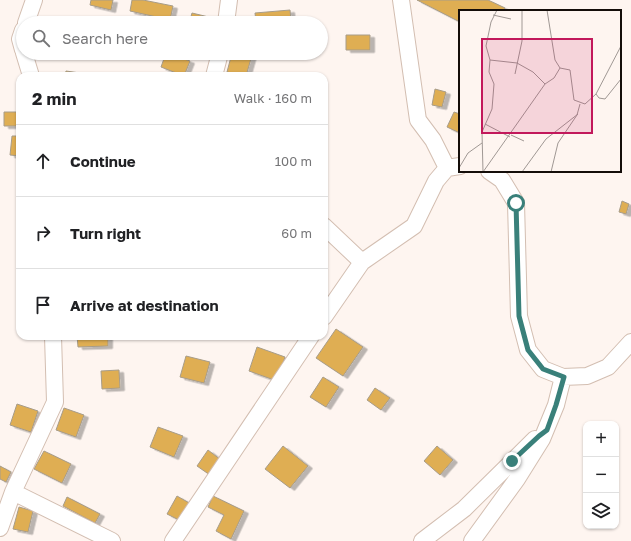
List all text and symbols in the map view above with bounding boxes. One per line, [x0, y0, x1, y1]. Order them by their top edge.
inset map [459, 10, 621, 172]
search box [16, 16, 328, 60]
icon: search [30, 27, 52, 49]
text: Search here [62, 29, 148, 47]
text: 2 min [32, 88, 76, 109]
text: Walk · 160 m [234, 90, 312, 106]
icon: ahead [32, 150, 54, 172]
text: Continue [70, 152, 136, 170]
text: 100 m [275, 153, 312, 169]
route start [507, 194, 525, 212]
icon: right [32, 222, 54, 244]
text: Turn right [70, 224, 141, 242]
text: 60 m [281, 225, 312, 241]
icon: arrive [32, 294, 54, 316]
text: Arrive at destination [70, 296, 219, 314]
map controls [583, 421, 619, 529]
button: + [583, 421, 619, 457]
route end [503, 452, 521, 470]
button: − [583, 457, 619, 493]
button: layers [583, 493, 619, 529]

